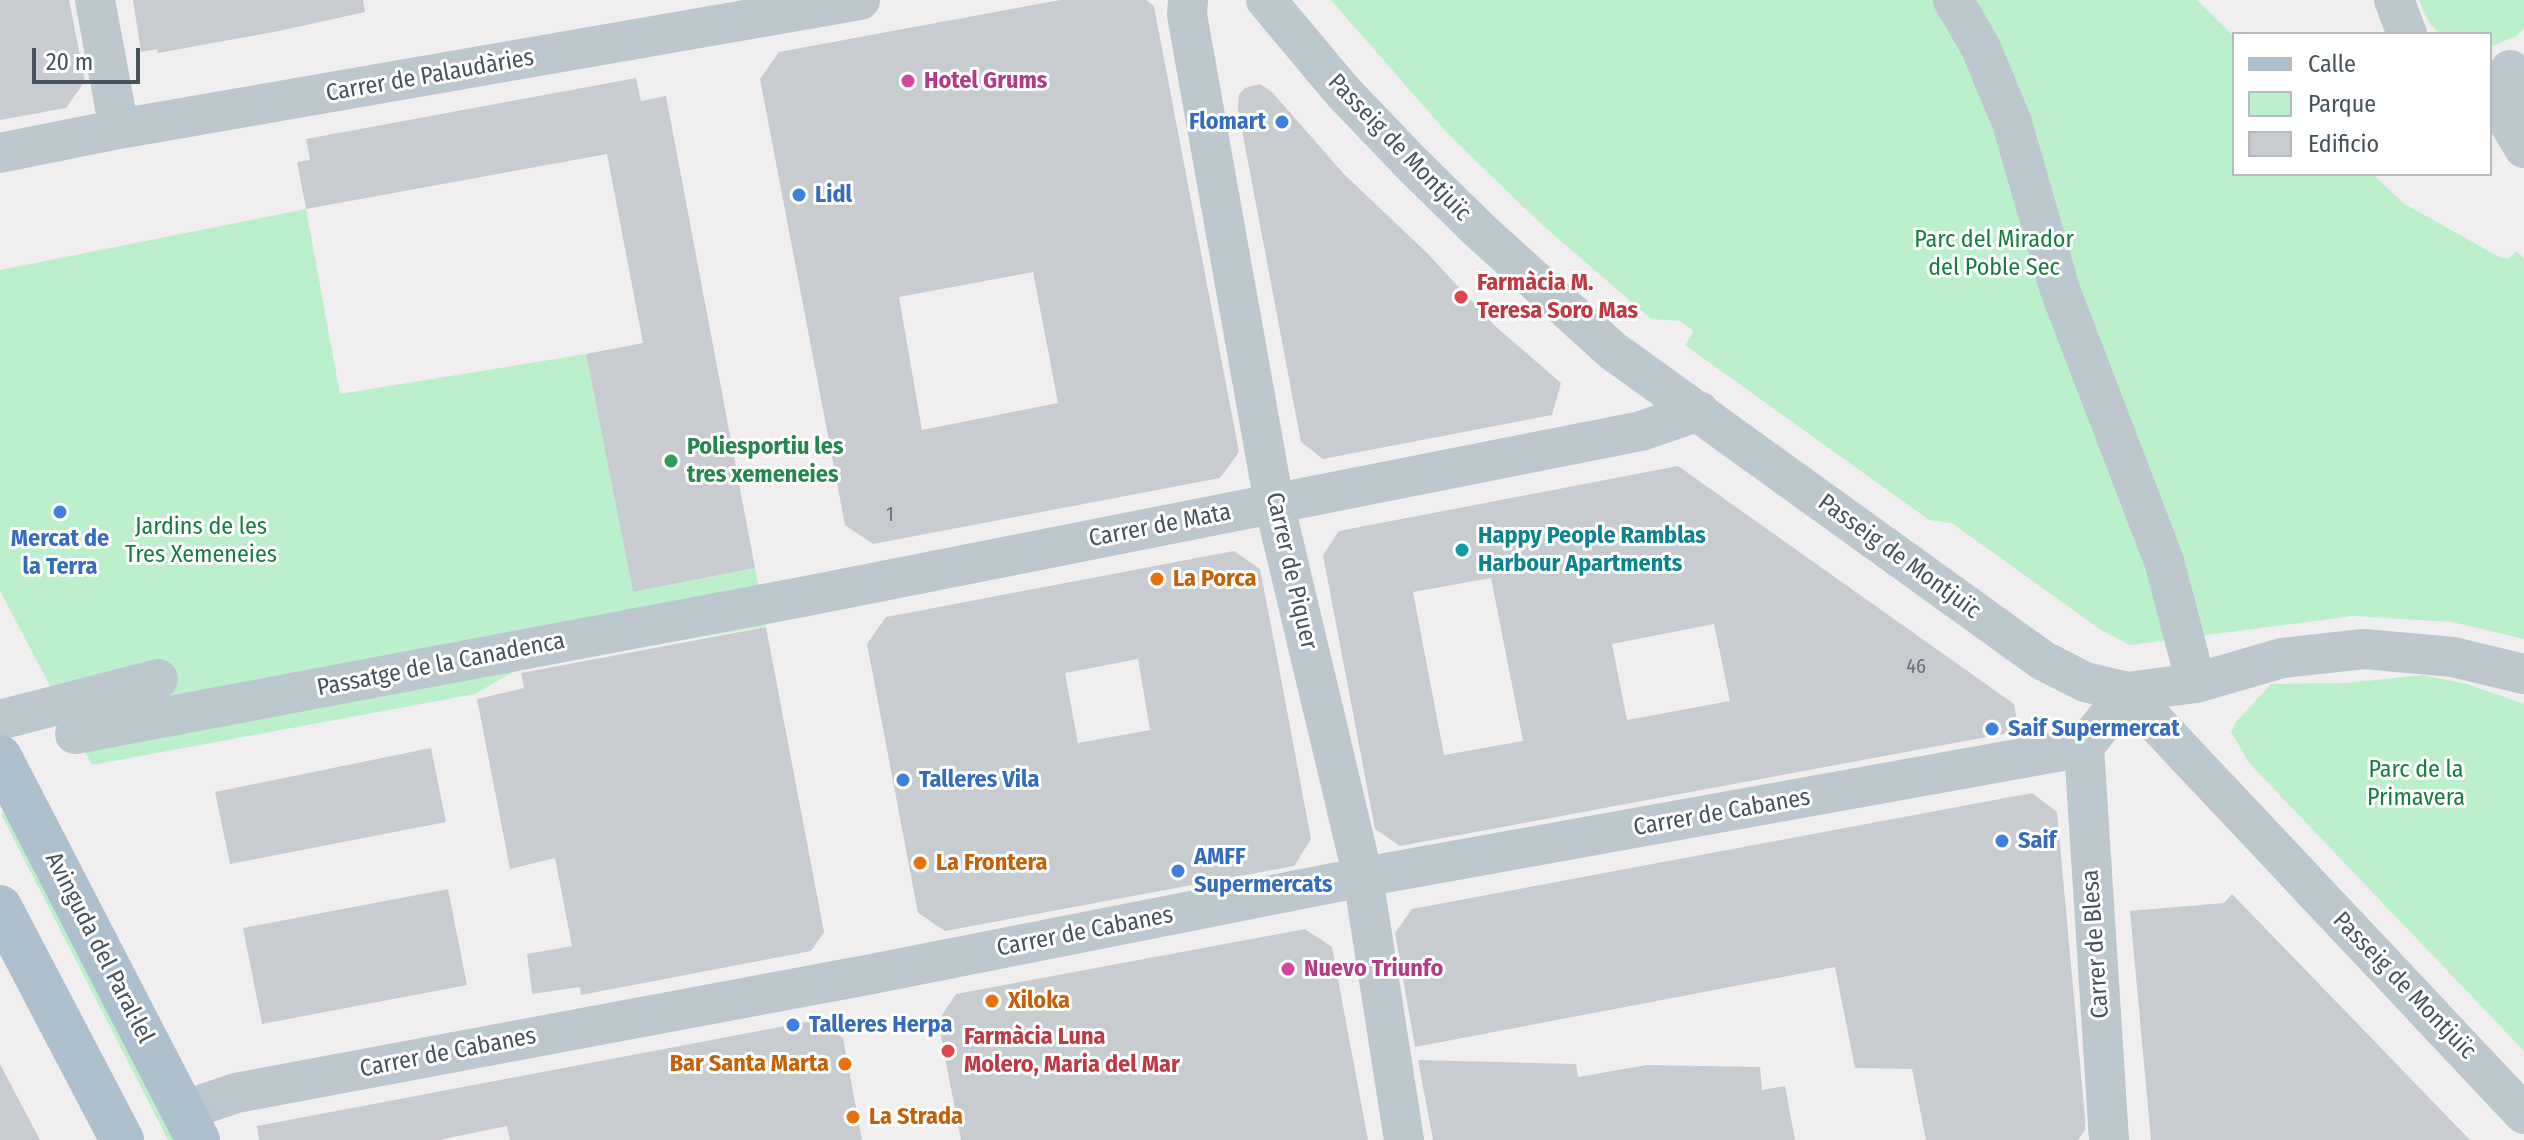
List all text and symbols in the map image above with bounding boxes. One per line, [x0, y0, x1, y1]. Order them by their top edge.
scale bar [36, 32, 144, 82]
legend [2232, 32, 2492, 176]
street label: Carrer de Palaudàries [324, 44, 536, 108]
text: 20 m [46, 48, 93, 76]
text: Calle [2308, 50, 2356, 78]
place label: Hotel Grums [924, 67, 1047, 95]
street label: Passeig de Montjuïc [1321, 68, 1477, 228]
marker: Hotel Grums [899, 72, 917, 90]
text: Parque [2308, 90, 2376, 118]
place label: Flomart [1189, 108, 1266, 136]
marker: Flomart [1273, 113, 1291, 131]
text: Edificio [2308, 130, 2379, 158]
place label: Lidl [815, 181, 852, 209]
marker: Lidl [790, 186, 808, 204]
park label: Parc del Mirador del Poble Sec [1914, 226, 2074, 282]
place label: Farmàcia M. Teresa Soro Mas [1477, 269, 1638, 325]
marker: Farmàcia M. Teresa Soro Mas [1452, 288, 1470, 306]
place label: Poliesportiu les tres xemeneies [687, 433, 843, 489]
marker: Poliesportiu les tres xemeneies [662, 452, 680, 470]
street label: Passeig de Montjuïc [1812, 488, 1986, 626]
street label: Carrer de Piquer [1259, 490, 1323, 652]
street label: Carrer de Mata [1086, 498, 1234, 554]
marker: Mercat de la Terra [51, 503, 69, 521]
house number: 1 [886, 503, 894, 527]
park label: Jardins de les Tres Xemeneies [125, 513, 277, 569]
place label: Happy People Ramblas Harbour Apartments [1478, 522, 1706, 578]
place label: Mercat de la Terra [11, 525, 109, 581]
marker: Happy People Ramblas Harbour Apartments [1453, 541, 1471, 559]
place label: La Porca [1173, 565, 1256, 593]
marker: La Porca [1148, 570, 1166, 588]
street label: Passatge de la Canadenca [315, 627, 567, 703]
house number: 46 [1906, 655, 1926, 679]
place label: Saif Supermercat [2008, 715, 2180, 743]
marker: Saif Supermercat [1983, 720, 2001, 738]
park label: Parc de la Primavera [2367, 756, 2465, 812]
place label: Talleres Vila [919, 766, 1039, 794]
marker: Talleres Vila [894, 771, 912, 789]
street label: Carrer de Cabanes [1631, 783, 1813, 843]
place label: Saif [2018, 827, 2056, 855]
marker: Saif [1993, 832, 2011, 850]
place label: AMFF Supermercats [1194, 843, 1333, 899]
street label: Avinguda del Paral·lel [38, 848, 160, 1048]
place label: La Frontera [936, 849, 1047, 877]
marker: La Frontera [911, 854, 929, 872]
marker: AMFF Supermercats [1169, 862, 1187, 880]
street label: Carrer de Blesa [2076, 869, 2116, 1019]
street label: Carrer de Cabanes [994, 901, 1176, 963]
street label: Passeig de Montjuïc [2326, 906, 2482, 1066]
place label: Nuevo Triunfo [1304, 955, 1443, 983]
marker: Nuevo Triunfo [1279, 960, 1297, 978]
place label: Xiloka [1008, 987, 1070, 1015]
marker: Xiloka [983, 992, 1001, 1010]
place label: Talleres Herpa [809, 1011, 952, 1039]
marker: Talleres Herpa [784, 1016, 802, 1034]
street label: Carrer de Cabanes [357, 1022, 539, 1084]
place label: Farmàcia Luna Molero, Maria del Mar [964, 1023, 1180, 1079]
marker: Farmàcia Luna Molero, Maria del Mar [939, 1042, 957, 1060]
place label: Bar Santa Marta [670, 1050, 829, 1078]
marker: Bar Santa Marta [836, 1055, 854, 1073]
place label: La Strada [869, 1103, 963, 1131]
marker: La Strada [844, 1108, 862, 1126]

